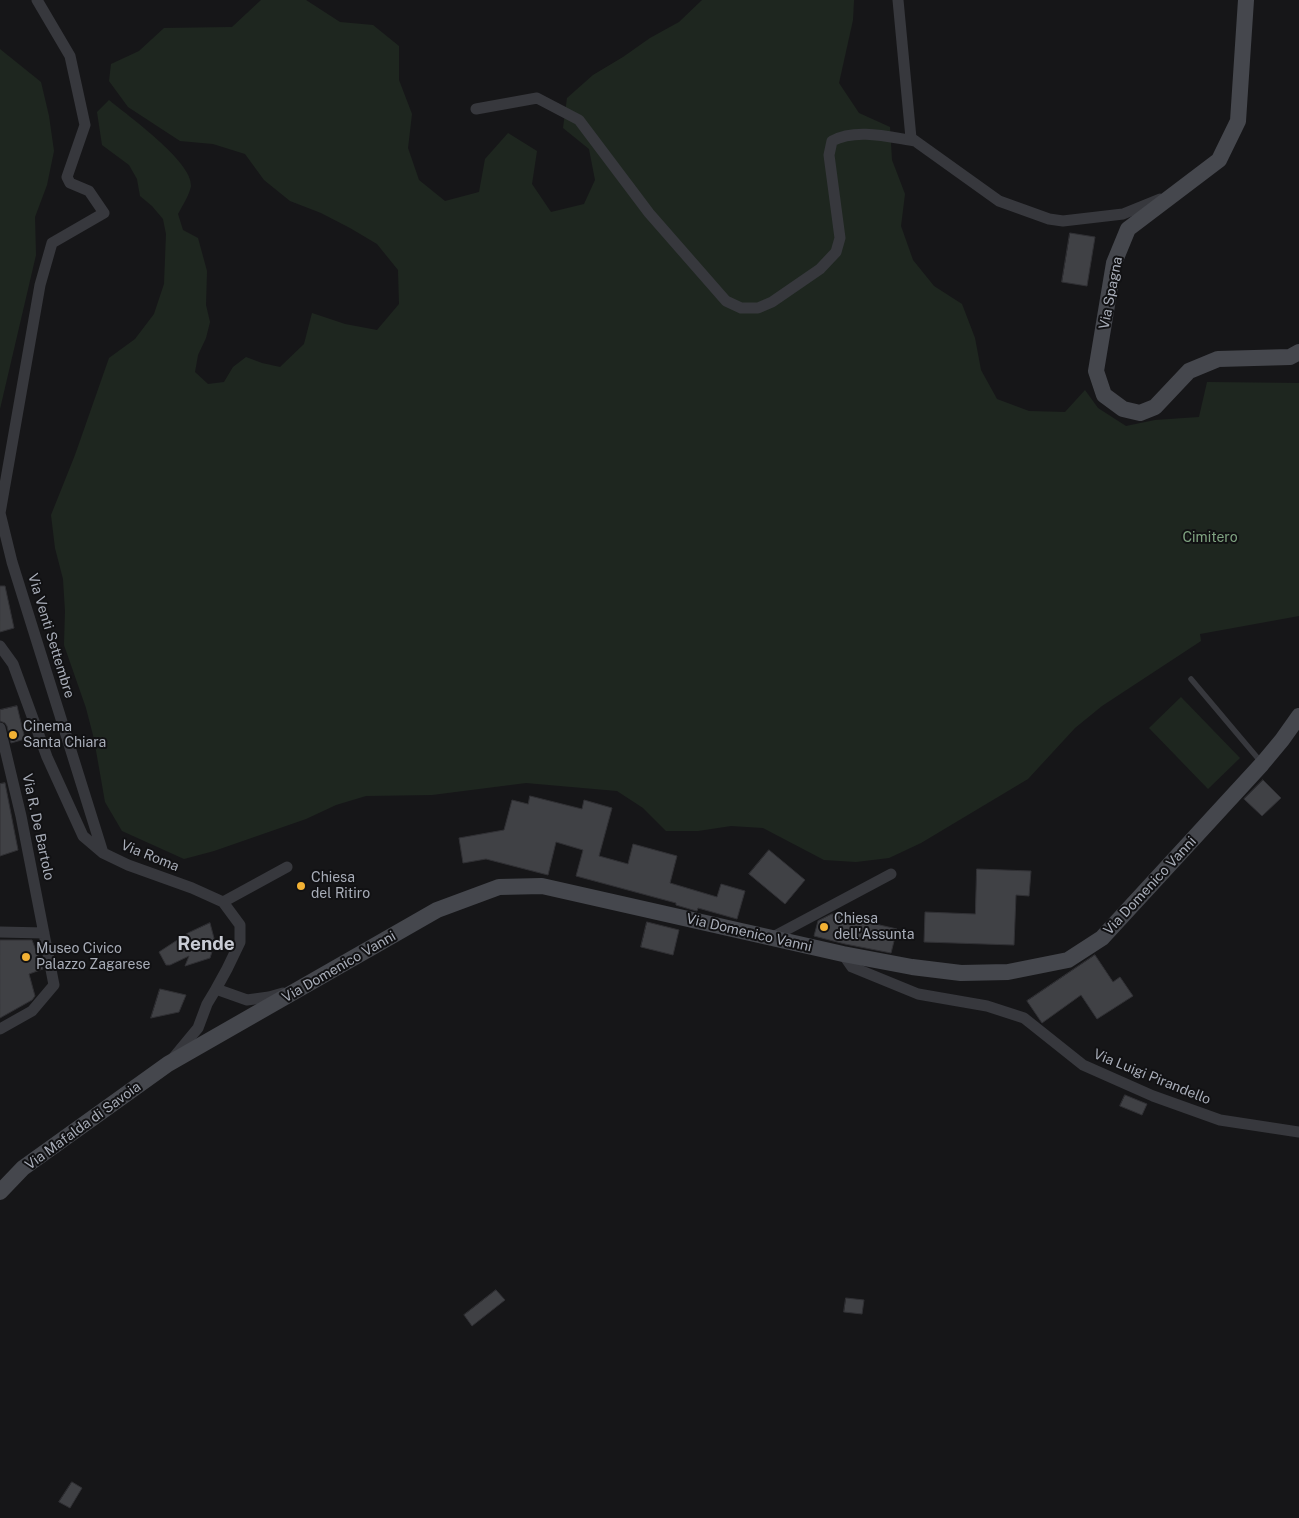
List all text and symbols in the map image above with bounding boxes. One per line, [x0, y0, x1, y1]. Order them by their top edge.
street label: Via Spagna [1096, 255, 1126, 331]
park label: Cimitero [1182, 530, 1238, 546]
street label: Via Venti Settembre [24, 572, 78, 700]
place label: Cinema Santa Chiara [23, 719, 106, 752]
marker: Cinema Santa Chiara [7, 729, 19, 741]
street label: Via R. De Bartolo [19, 772, 57, 882]
street label: Via Domenico Vanni [1100, 833, 1200, 939]
street label: Via Roma [119, 837, 181, 875]
place label: Chiesa del Ritiro [311, 870, 370, 902]
marker: Chiesa del Ritiro [295, 880, 307, 892]
street label: Via Domenico Vanni [685, 910, 813, 956]
place label: Chiesa dell'Assunta [834, 911, 914, 944]
marker: Chiesa dell'Assunta [818, 921, 830, 933]
street label: Via Domenico Vanni [279, 928, 399, 1006]
district label: Rende [177, 933, 235, 955]
place label: Museo Civico Palazzo Zagarese [36, 941, 151, 974]
marker: Museo Civico Palazzo Zagarese [20, 951, 32, 963]
street label: Via Luigi Pirandello [1091, 1046, 1213, 1108]
street label: Via Mafalda di Savoia [22, 1078, 144, 1174]

